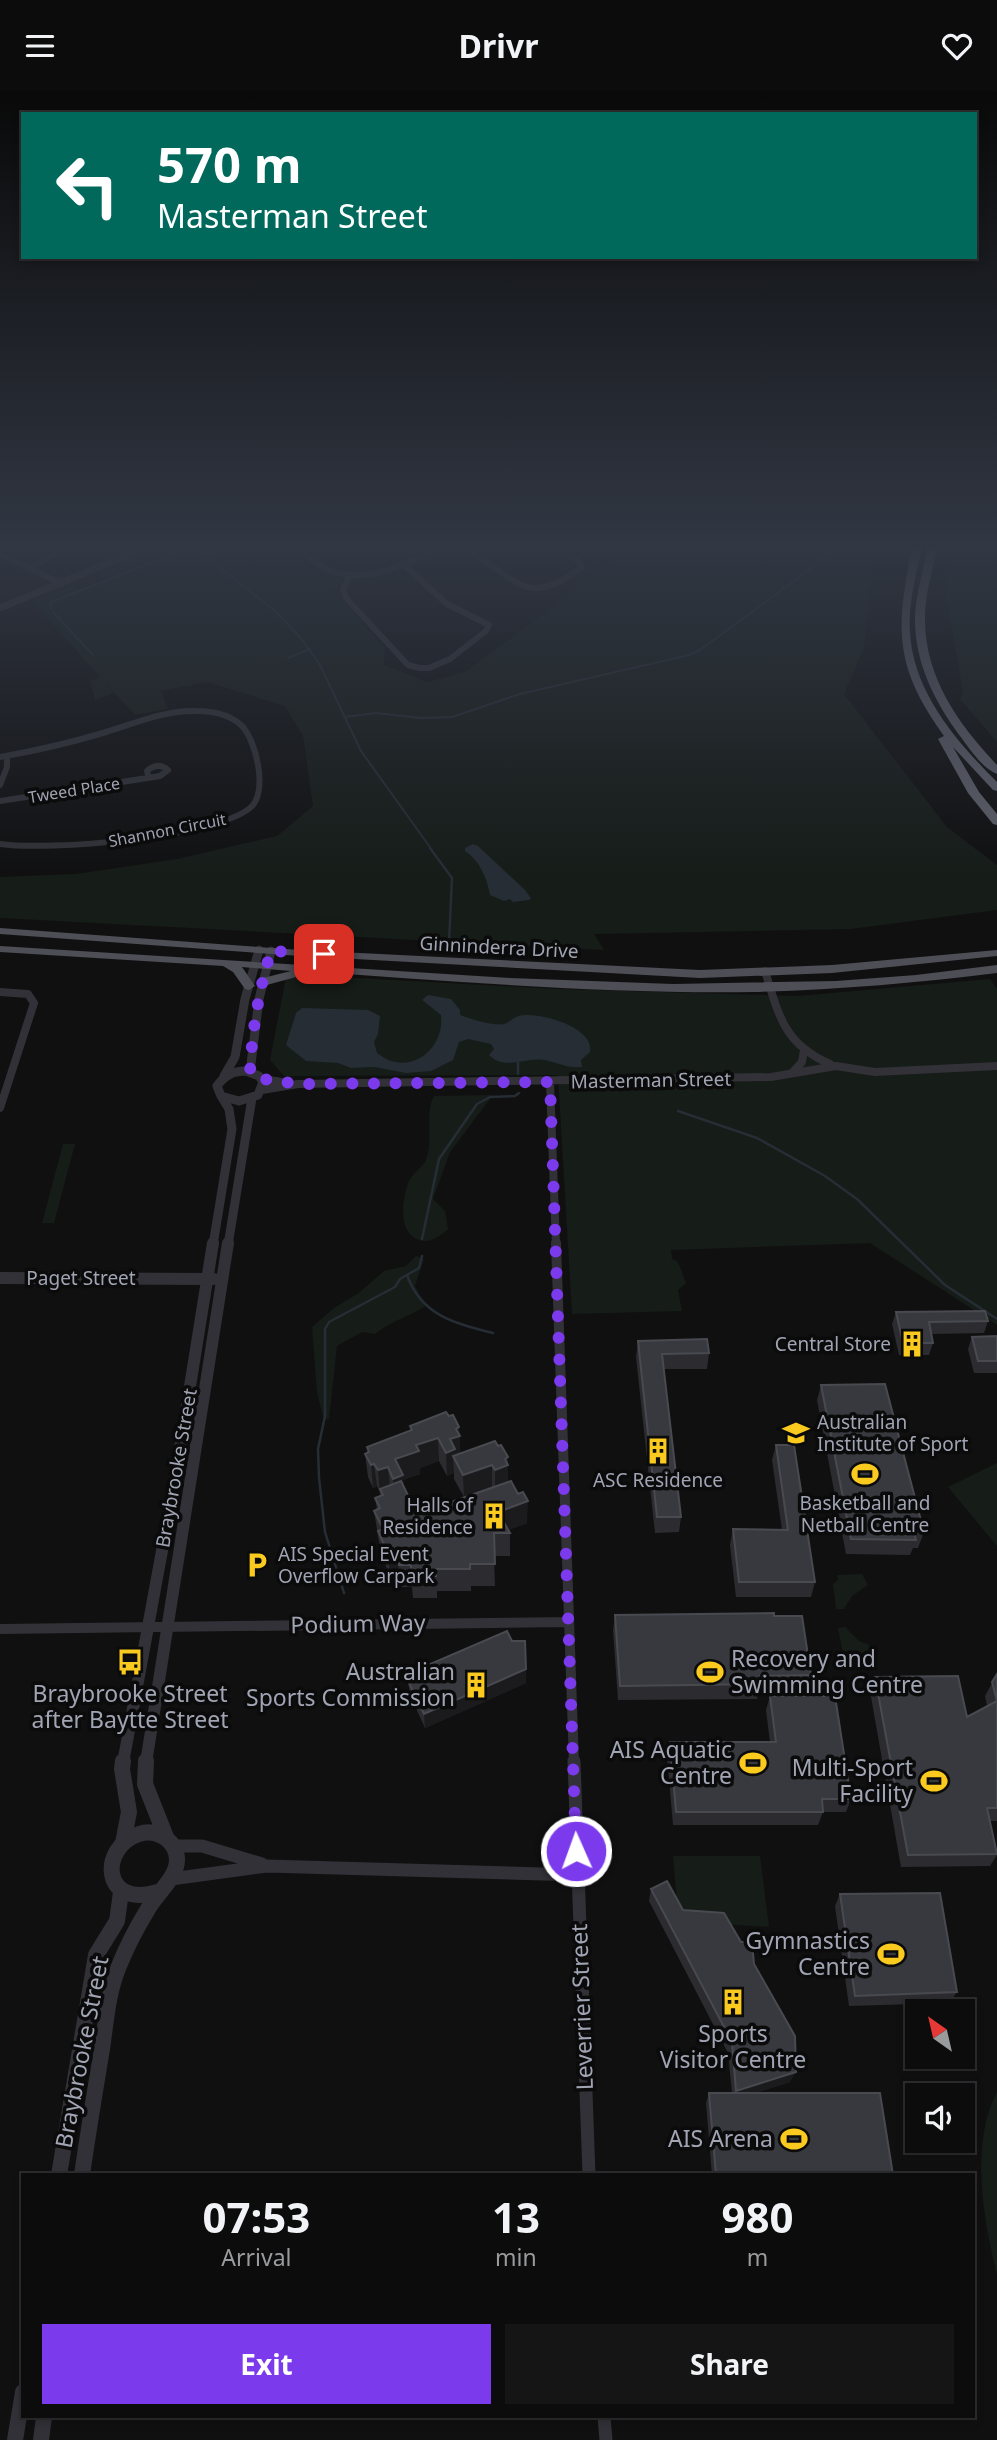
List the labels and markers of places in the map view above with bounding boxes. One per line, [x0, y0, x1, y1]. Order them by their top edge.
pin [294, 924, 354, 984]
building icon: Central Store [897, 1329, 927, 1359]
place label: Central Store [775, 1331, 891, 1357]
place label: Australian Institute of Sport [817, 1409, 969, 1457]
school or university icon: Australian Institute of Sport [781, 1418, 811, 1448]
building icon: ASC Residence [643, 1436, 673, 1466]
sports icon: Basketball and Netball Centre [850, 1459, 880, 1489]
place label: ASC Residence [593, 1467, 723, 1493]
place label: Basketball and Netball Centre [799, 1490, 931, 1538]
place label: Halls of Residence [382, 1492, 474, 1540]
building icon: Halls of Residence [479, 1501, 509, 1531]
place label: AIS Special Event Overflow Carpark [278, 1541, 434, 1589]
parking icon: AIS Special Event Overflow Carpark [242, 1550, 272, 1580]
place label: Recovery and Swimming Centre [731, 1642, 923, 1700]
bus stop icon: Braybrooke Street after Baytte Street [115, 1647, 145, 1677]
place label: Australian Sports Commission [246, 1655, 455, 1713]
sports icon: Recovery and Swimming Centre [695, 1657, 725, 1687]
building icon: Australian Sports Commission [461, 1670, 491, 1700]
place label: Braybrooke Street after Baytte Street [32, 1677, 228, 1735]
place label: AIS Aquatic Centre [610, 1733, 732, 1791]
sports icon: AIS Aquatic Centre [738, 1748, 768, 1778]
place label: Multi-Sport Facility [792, 1751, 913, 1809]
sports icon: Multi-Sport Facility [919, 1766, 949, 1796]
place label: Gymnastics Centre [746, 1924, 870, 1982]
sports icon: Gymnastics Centre [876, 1939, 906, 1969]
building icon: Sports Visitor Centre [718, 1987, 748, 2017]
place label: Sports Visitor Centre [660, 2017, 806, 2075]
place label: AIS Arena [668, 2122, 773, 2154]
sports icon: AIS Arena [779, 2124, 809, 2154]

